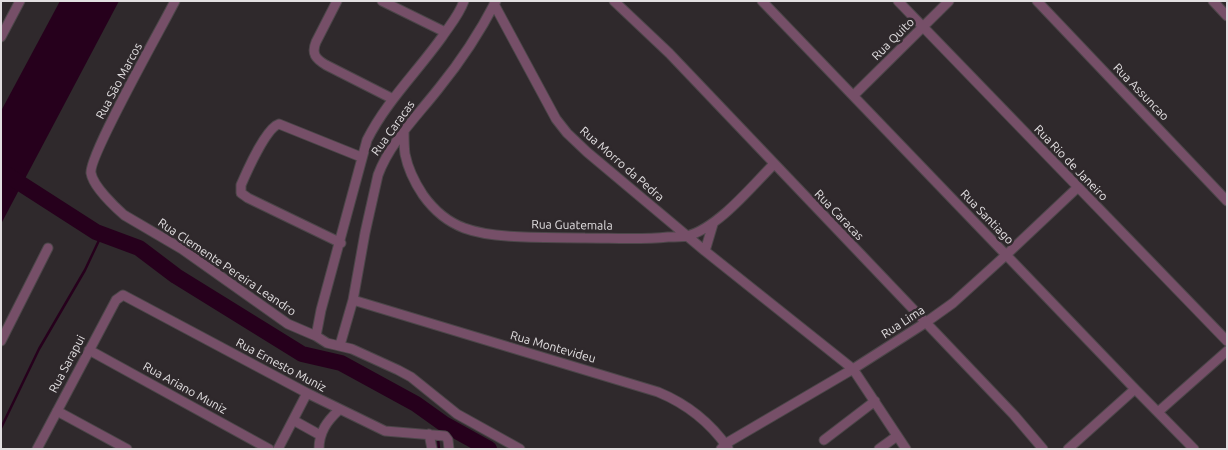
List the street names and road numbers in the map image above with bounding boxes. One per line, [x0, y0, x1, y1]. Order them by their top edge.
street label: Rua Quito [869, 15, 917, 63]
street label: Rua Sāo Marcos [93, 40, 145, 122]
street label: Rua Assuncao [1110, 60, 1172, 124]
street label: Rua Caracas [368, 98, 418, 158]
street label: Rua Rio de Janeiro [1031, 122, 1111, 204]
street label: Rua Morro da Pedra [577, 124, 667, 204]
street label: Rua Caracas [811, 187, 867, 243]
street label: Rua Santiago [957, 187, 1017, 247]
street label: Rua Clemente Pereira Leandro [155, 215, 299, 319]
street label: Rua Guatemala [531, 217, 613, 233]
street label: Rua Lima [879, 303, 927, 341]
street label: Rua Montevideu [509, 328, 597, 366]
street label: Rua Sarapui [46, 333, 88, 395]
street label: Rua Ernesto Muniz [233, 335, 329, 395]
street label: Rua Ariano Muniz [140, 359, 230, 417]

